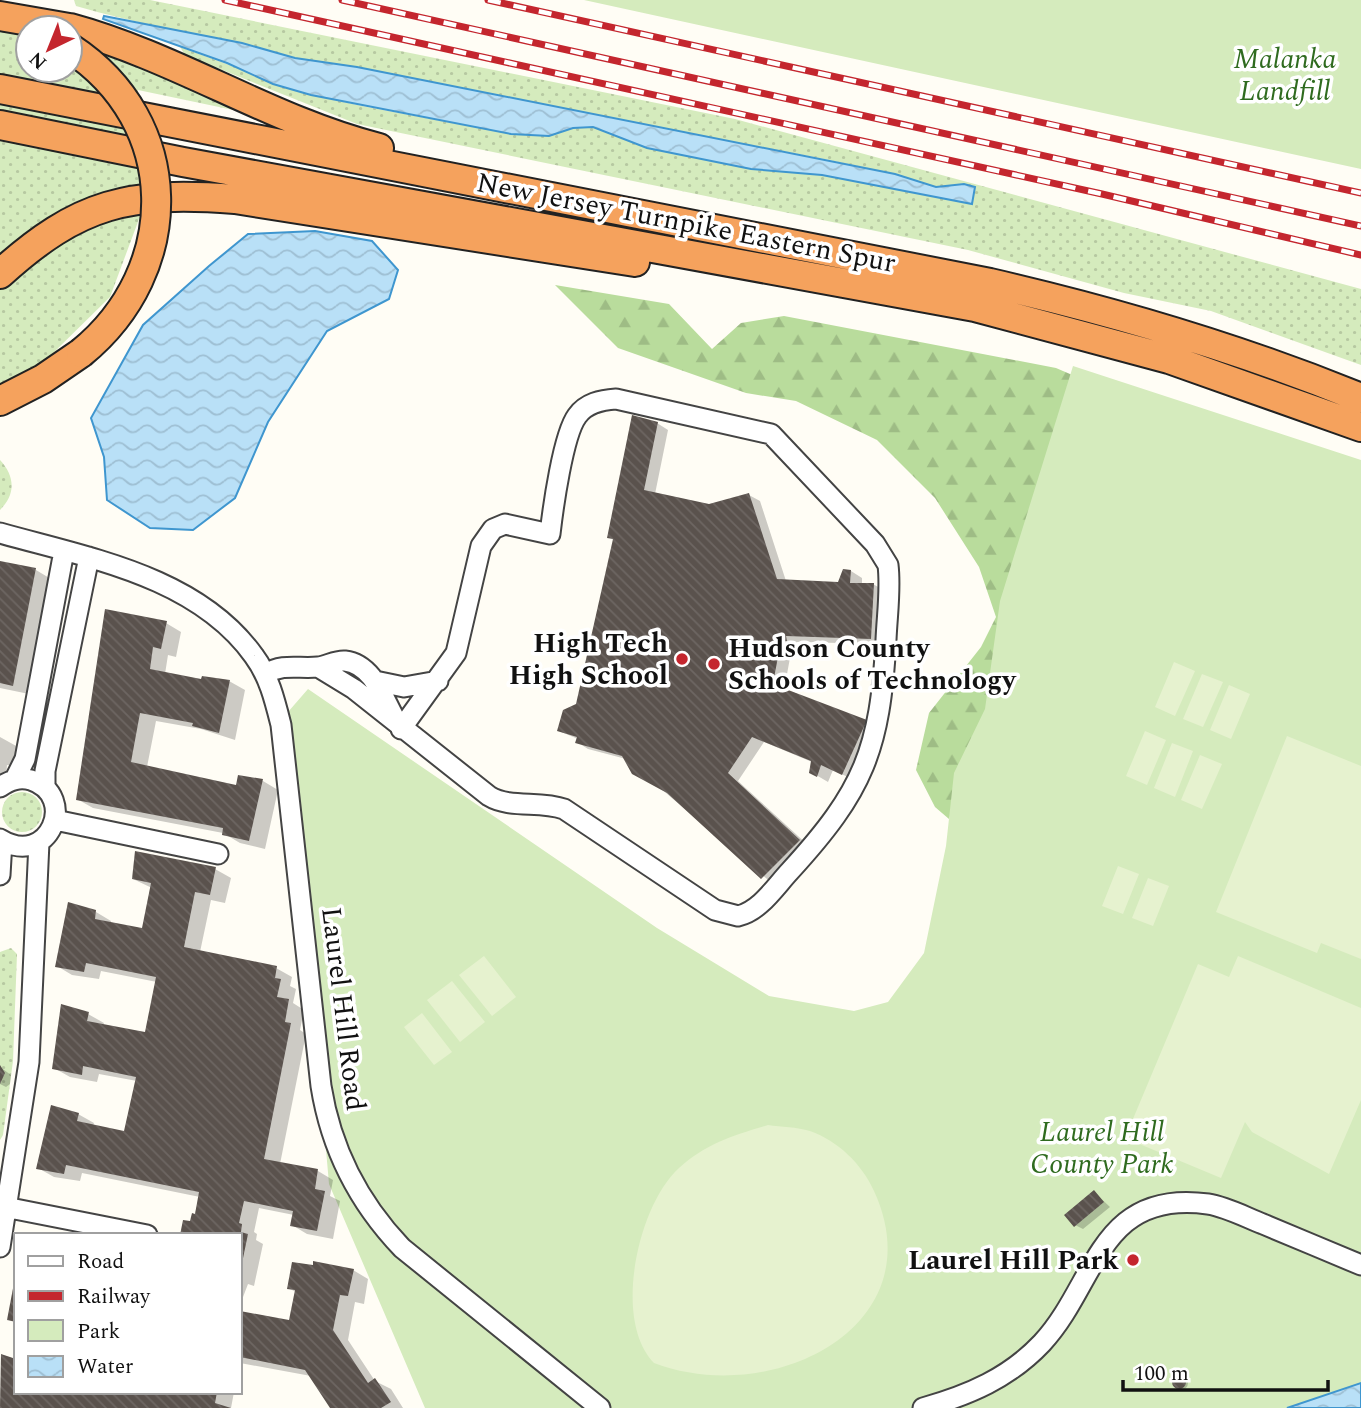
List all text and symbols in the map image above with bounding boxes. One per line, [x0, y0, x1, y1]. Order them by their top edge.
north arrow [14, 14, 84, 84]
park label: Malanka Landfill [1234, 38, 1337, 113]
text: N [23, 44, 54, 76]
street label: New Jersey Turnpike Eastern Spur [473, 161, 899, 285]
place label: High Tech High School [509, 622, 668, 697]
place label: Hudson County Schools of Technology [728, 627, 1017, 702]
marker: High Tech High School [674, 651, 690, 667]
marker: Hudson County Schools of Technology [706, 656, 722, 672]
street label: Laurel Hill Road [309, 905, 377, 1113]
park label: Laurel Hill County Park [1030, 1111, 1174, 1186]
legend [14, 1233, 242, 1394]
place label: Laurel Hill Park [908, 1239, 1119, 1282]
text: Road [77, 1246, 124, 1278]
marker: Laurel Hill Park [1125, 1252, 1141, 1268]
text: Railway [77, 1281, 151, 1313]
text: Park [77, 1316, 121, 1348]
scale bar [1123, 1348, 1328, 1392]
text: Water [77, 1351, 133, 1383]
text: 100 m [1134, 1358, 1189, 1390]

